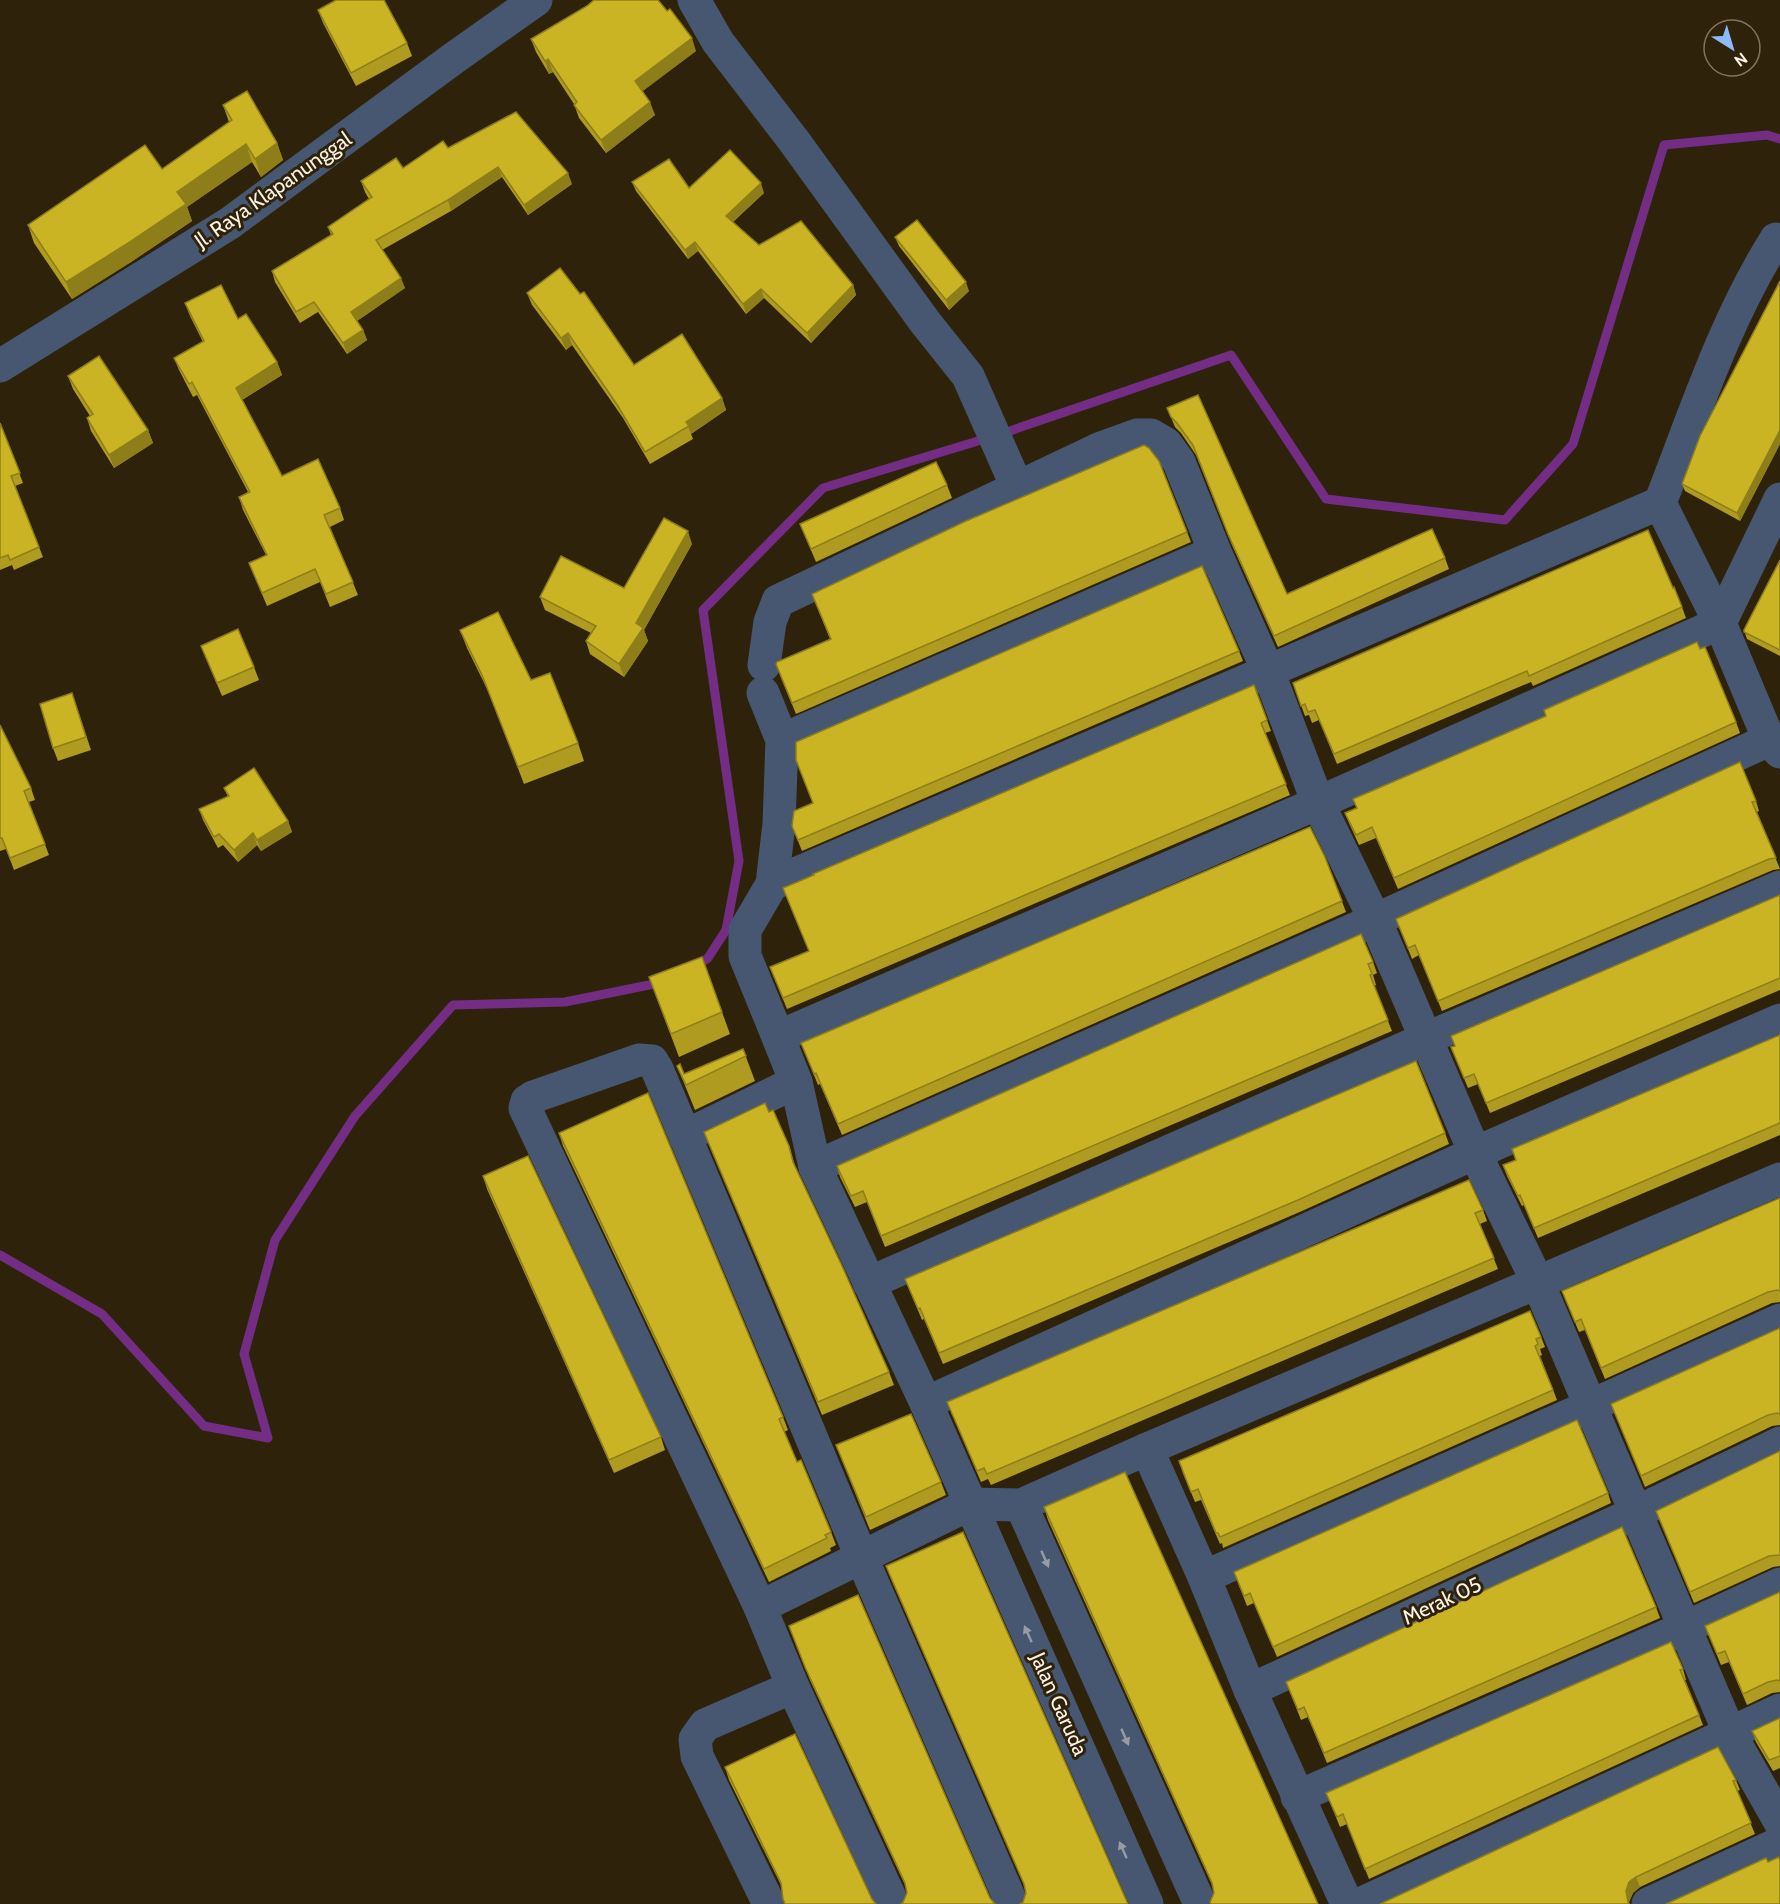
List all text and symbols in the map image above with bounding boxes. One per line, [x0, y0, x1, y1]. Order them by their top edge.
north arrow [1702, 18, 1762, 78]
text: N [1730, 49, 1751, 71]
street label: Jl. Raya Klapanunggal [189, 126, 356, 254]
one-way arrow [1040, 1550, 1050, 1568]
street label: Merak 05 [1398, 1571, 1485, 1630]
one-way arrow [1023, 1625, 1032, 1642]
street label: Jalan Garuda [1025, 1647, 1093, 1759]
one-way arrow [1120, 1728, 1130, 1746]
one-way arrow [1118, 1841, 1128, 1859]

